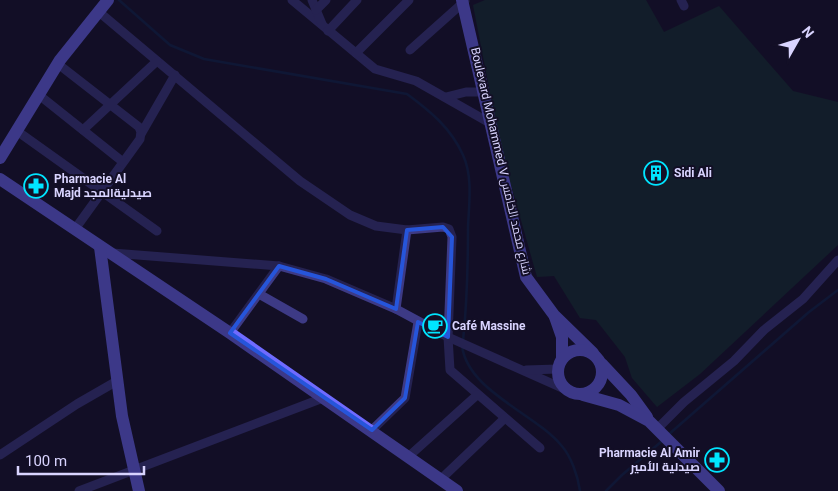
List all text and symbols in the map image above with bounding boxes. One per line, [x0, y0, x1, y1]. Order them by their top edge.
north arrow [773, 15, 823, 65]
text: N [799, 23, 817, 41]
street label: Boulevard Mohammed V شارع محمد الخامس [467, 46, 534, 276]
building icon: Sidi Ali [643, 160, 669, 186]
place label: Sidi Ali [674, 166, 712, 180]
place label: Pharmacie Al Majd صيدليةالمجد [54, 172, 152, 200]
pharmacy icon: Pharmacie Al Majd صيدليةالمجد [23, 173, 49, 199]
cafe icon: Café Massine [422, 313, 448, 339]
place label: Café Massine [452, 319, 526, 333]
scale bar [18, 444, 144, 476]
place label: Pharmacie Al Amir صيدلية الأمير [599, 446, 701, 475]
pharmacy icon: Pharmacie Al Amir صيدلية الأمير [704, 447, 730, 473]
text: 100 m [25, 452, 67, 470]

